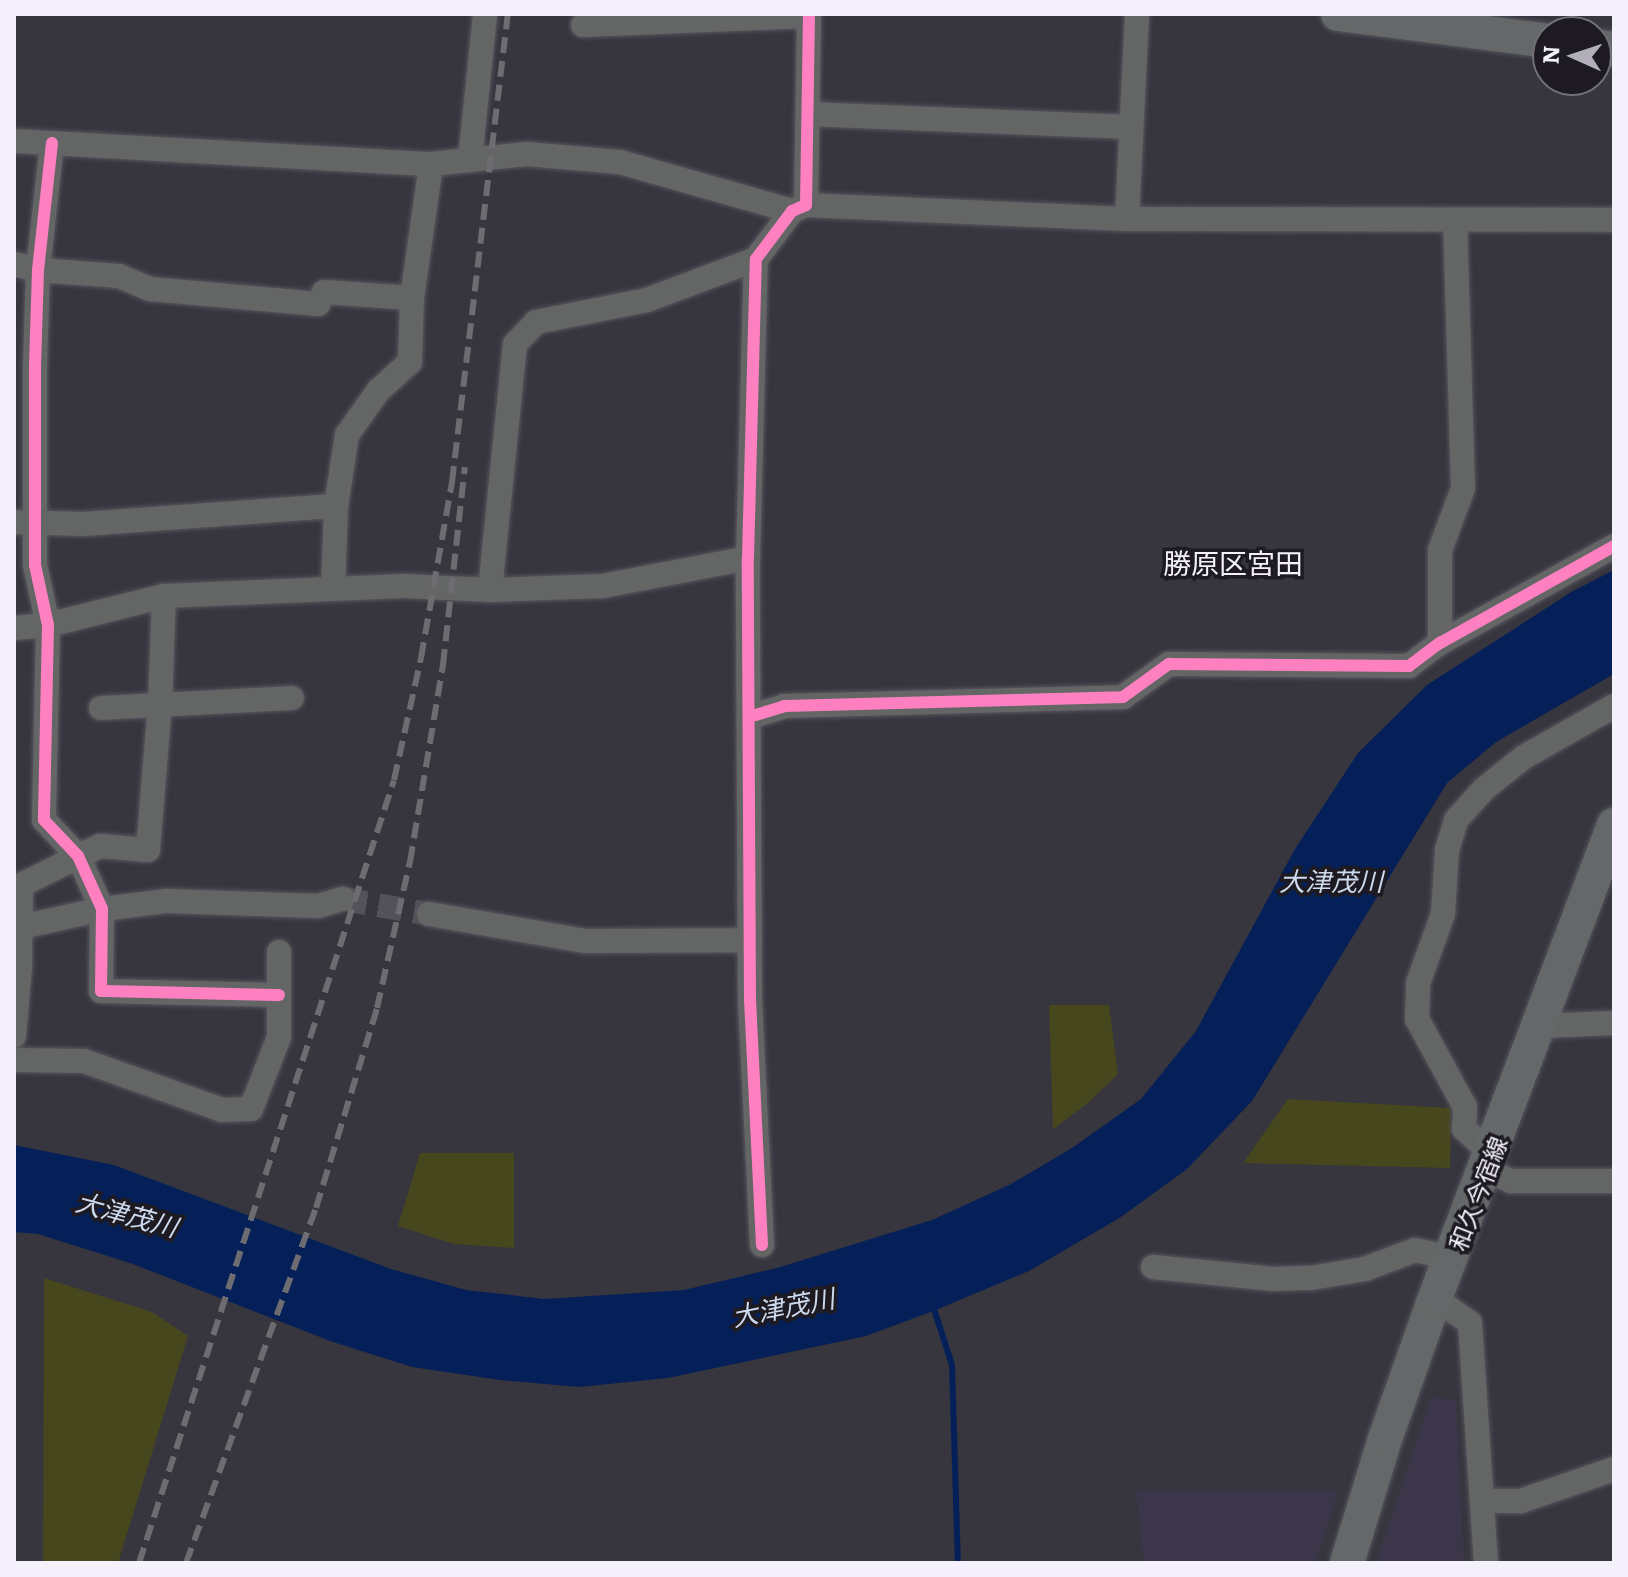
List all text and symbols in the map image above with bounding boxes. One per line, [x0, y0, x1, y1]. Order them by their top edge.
north arrow [1532, 16, 1612, 96]
text: N [1533, 45, 1566, 65]
district label: 勝原区宮田 [1163, 545, 1303, 579]
water label: 大津茂川 [1279, 864, 1383, 896]
street label: 和久今宿線 [1442, 1132, 1512, 1254]
water label: 大津茂川 [73, 1184, 181, 1242]
water label: 大津茂川 [729, 1281, 837, 1331]

